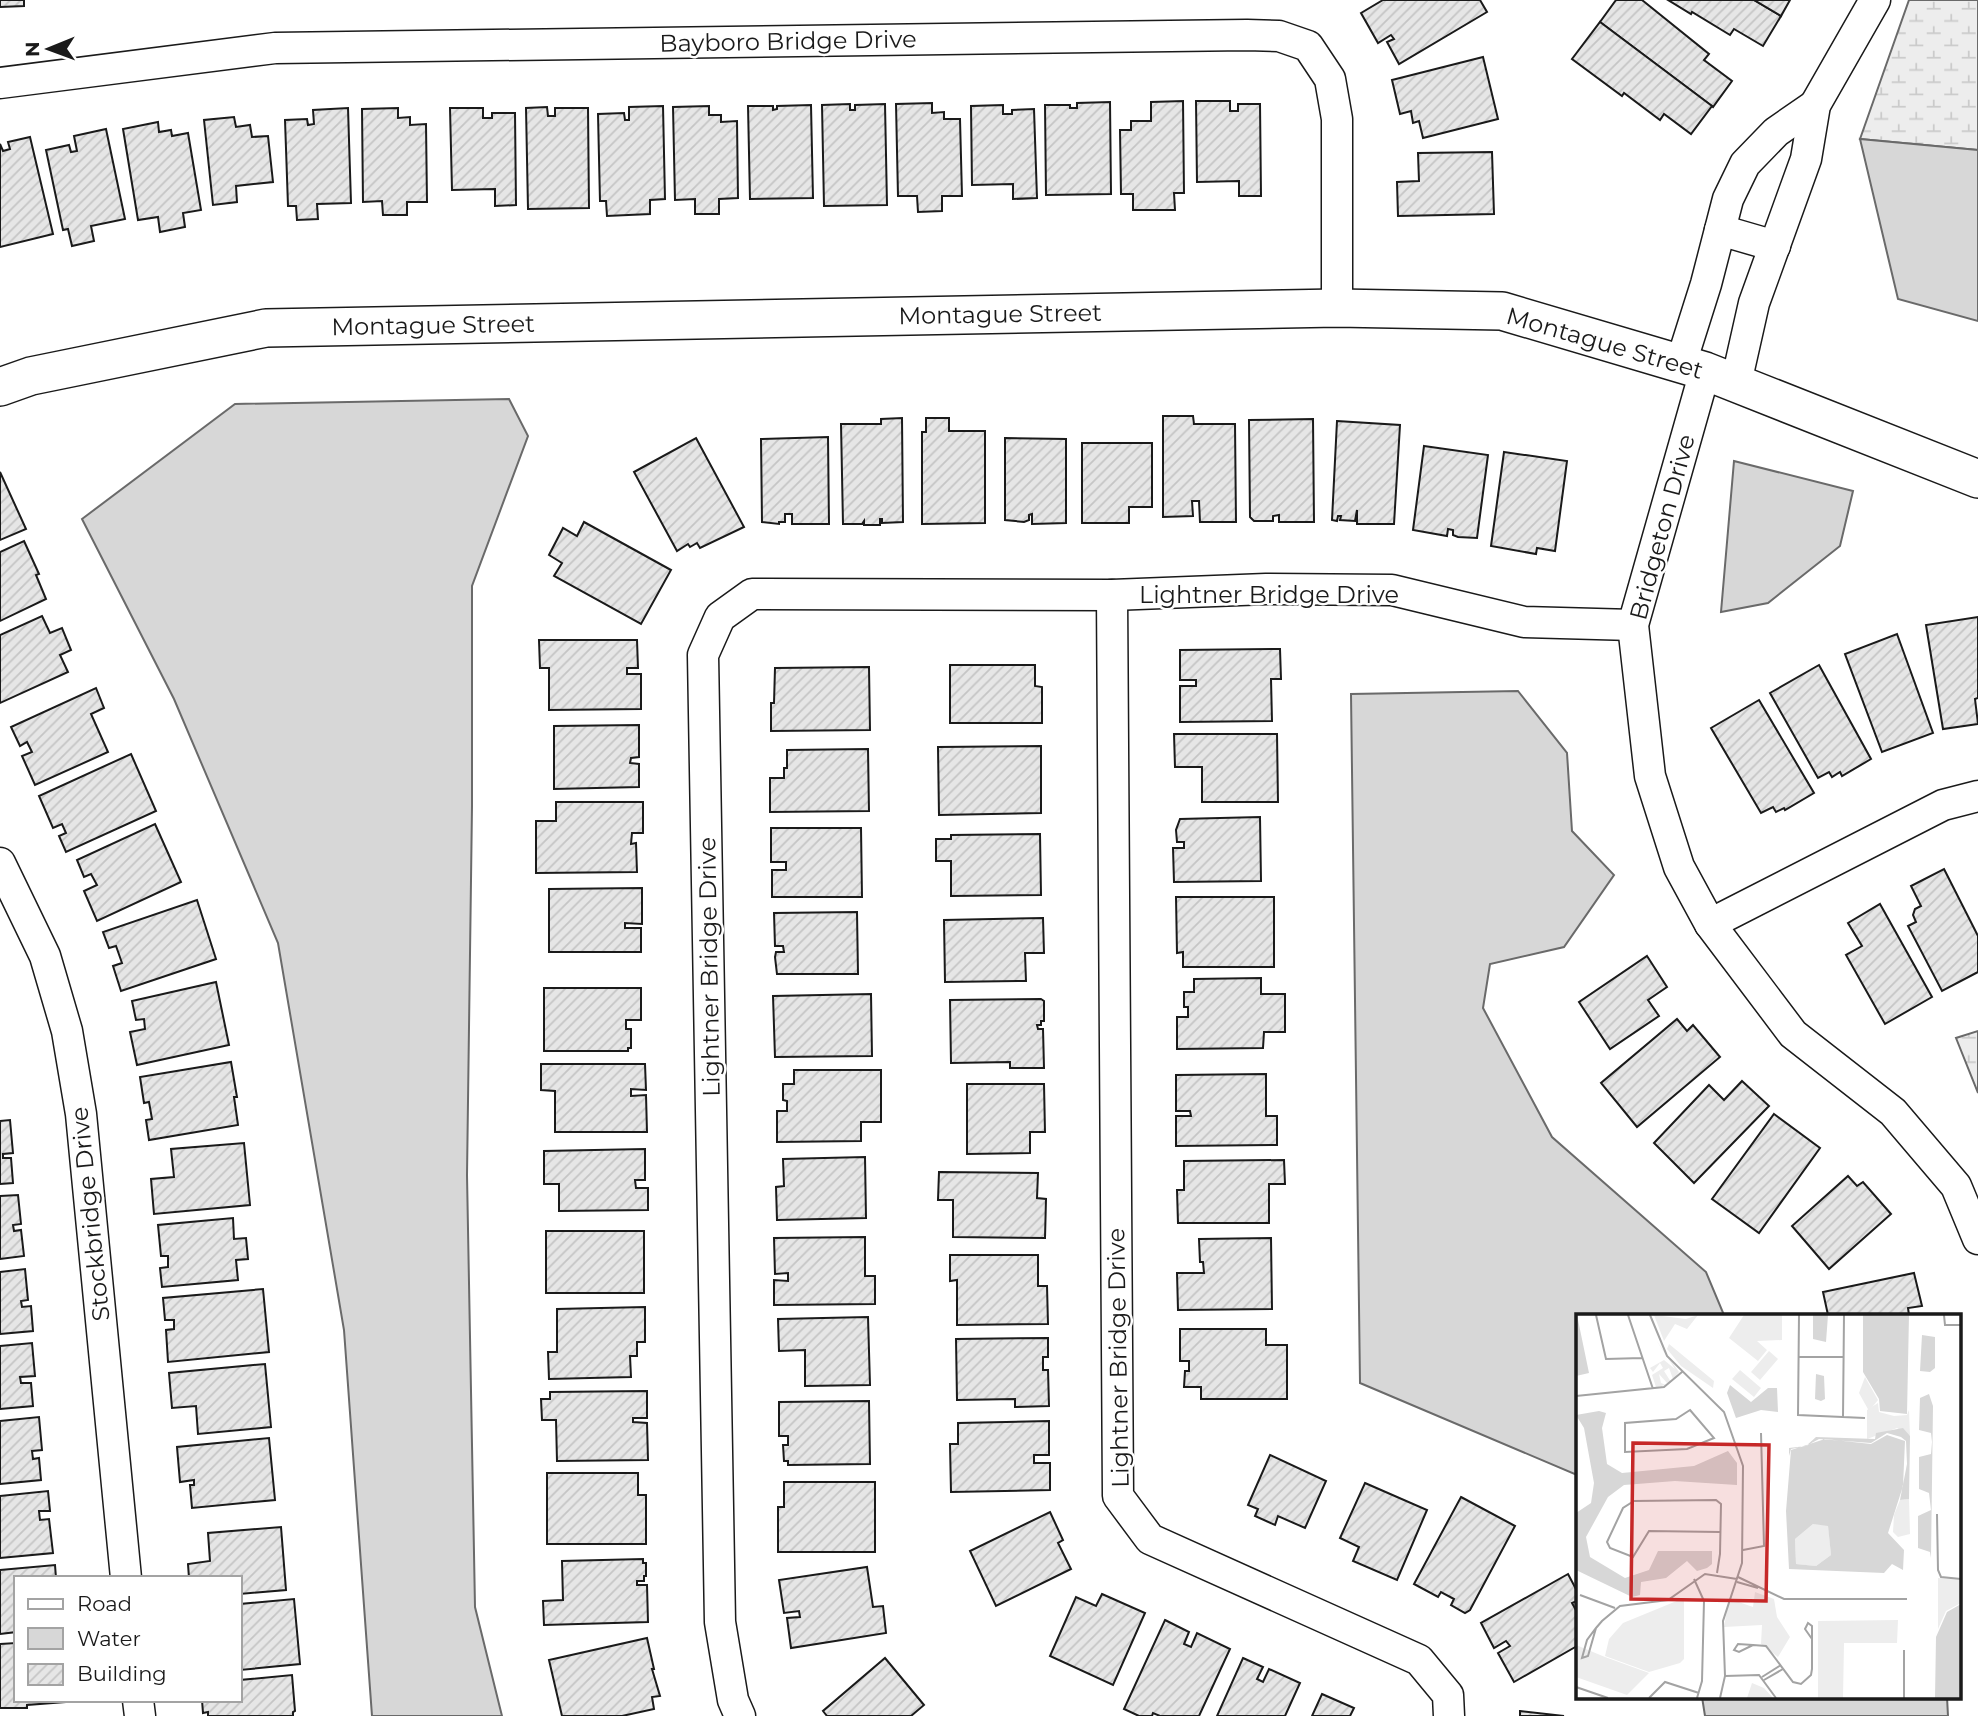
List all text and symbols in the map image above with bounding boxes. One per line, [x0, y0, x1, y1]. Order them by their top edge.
north arrow [14, 14, 84, 84]
street label: Bayboro Bridge Drive [659, 24, 917, 58]
text: N [21, 41, 44, 57]
street label: Montague Street [898, 298, 1102, 330]
street label: Montague Street [1503, 301, 1707, 385]
street label: Montague Street [331, 309, 535, 341]
street label: Bridgeton Drive [1623, 431, 1701, 623]
street label: Lightner Bridge Drive [1139, 580, 1399, 609]
street label: Lightner Bridge Drive [692, 837, 726, 1097]
street label: Stockbridge Drive [64, 1105, 116, 1323]
street label: Lightner Bridge Drive [1101, 1228, 1135, 1488]
inset map [1576, 1314, 1960, 1698]
legend [14, 1576, 242, 1702]
text: Road [77, 1591, 132, 1616]
text: Water [77, 1626, 141, 1651]
text: Building [77, 1661, 167, 1686]

